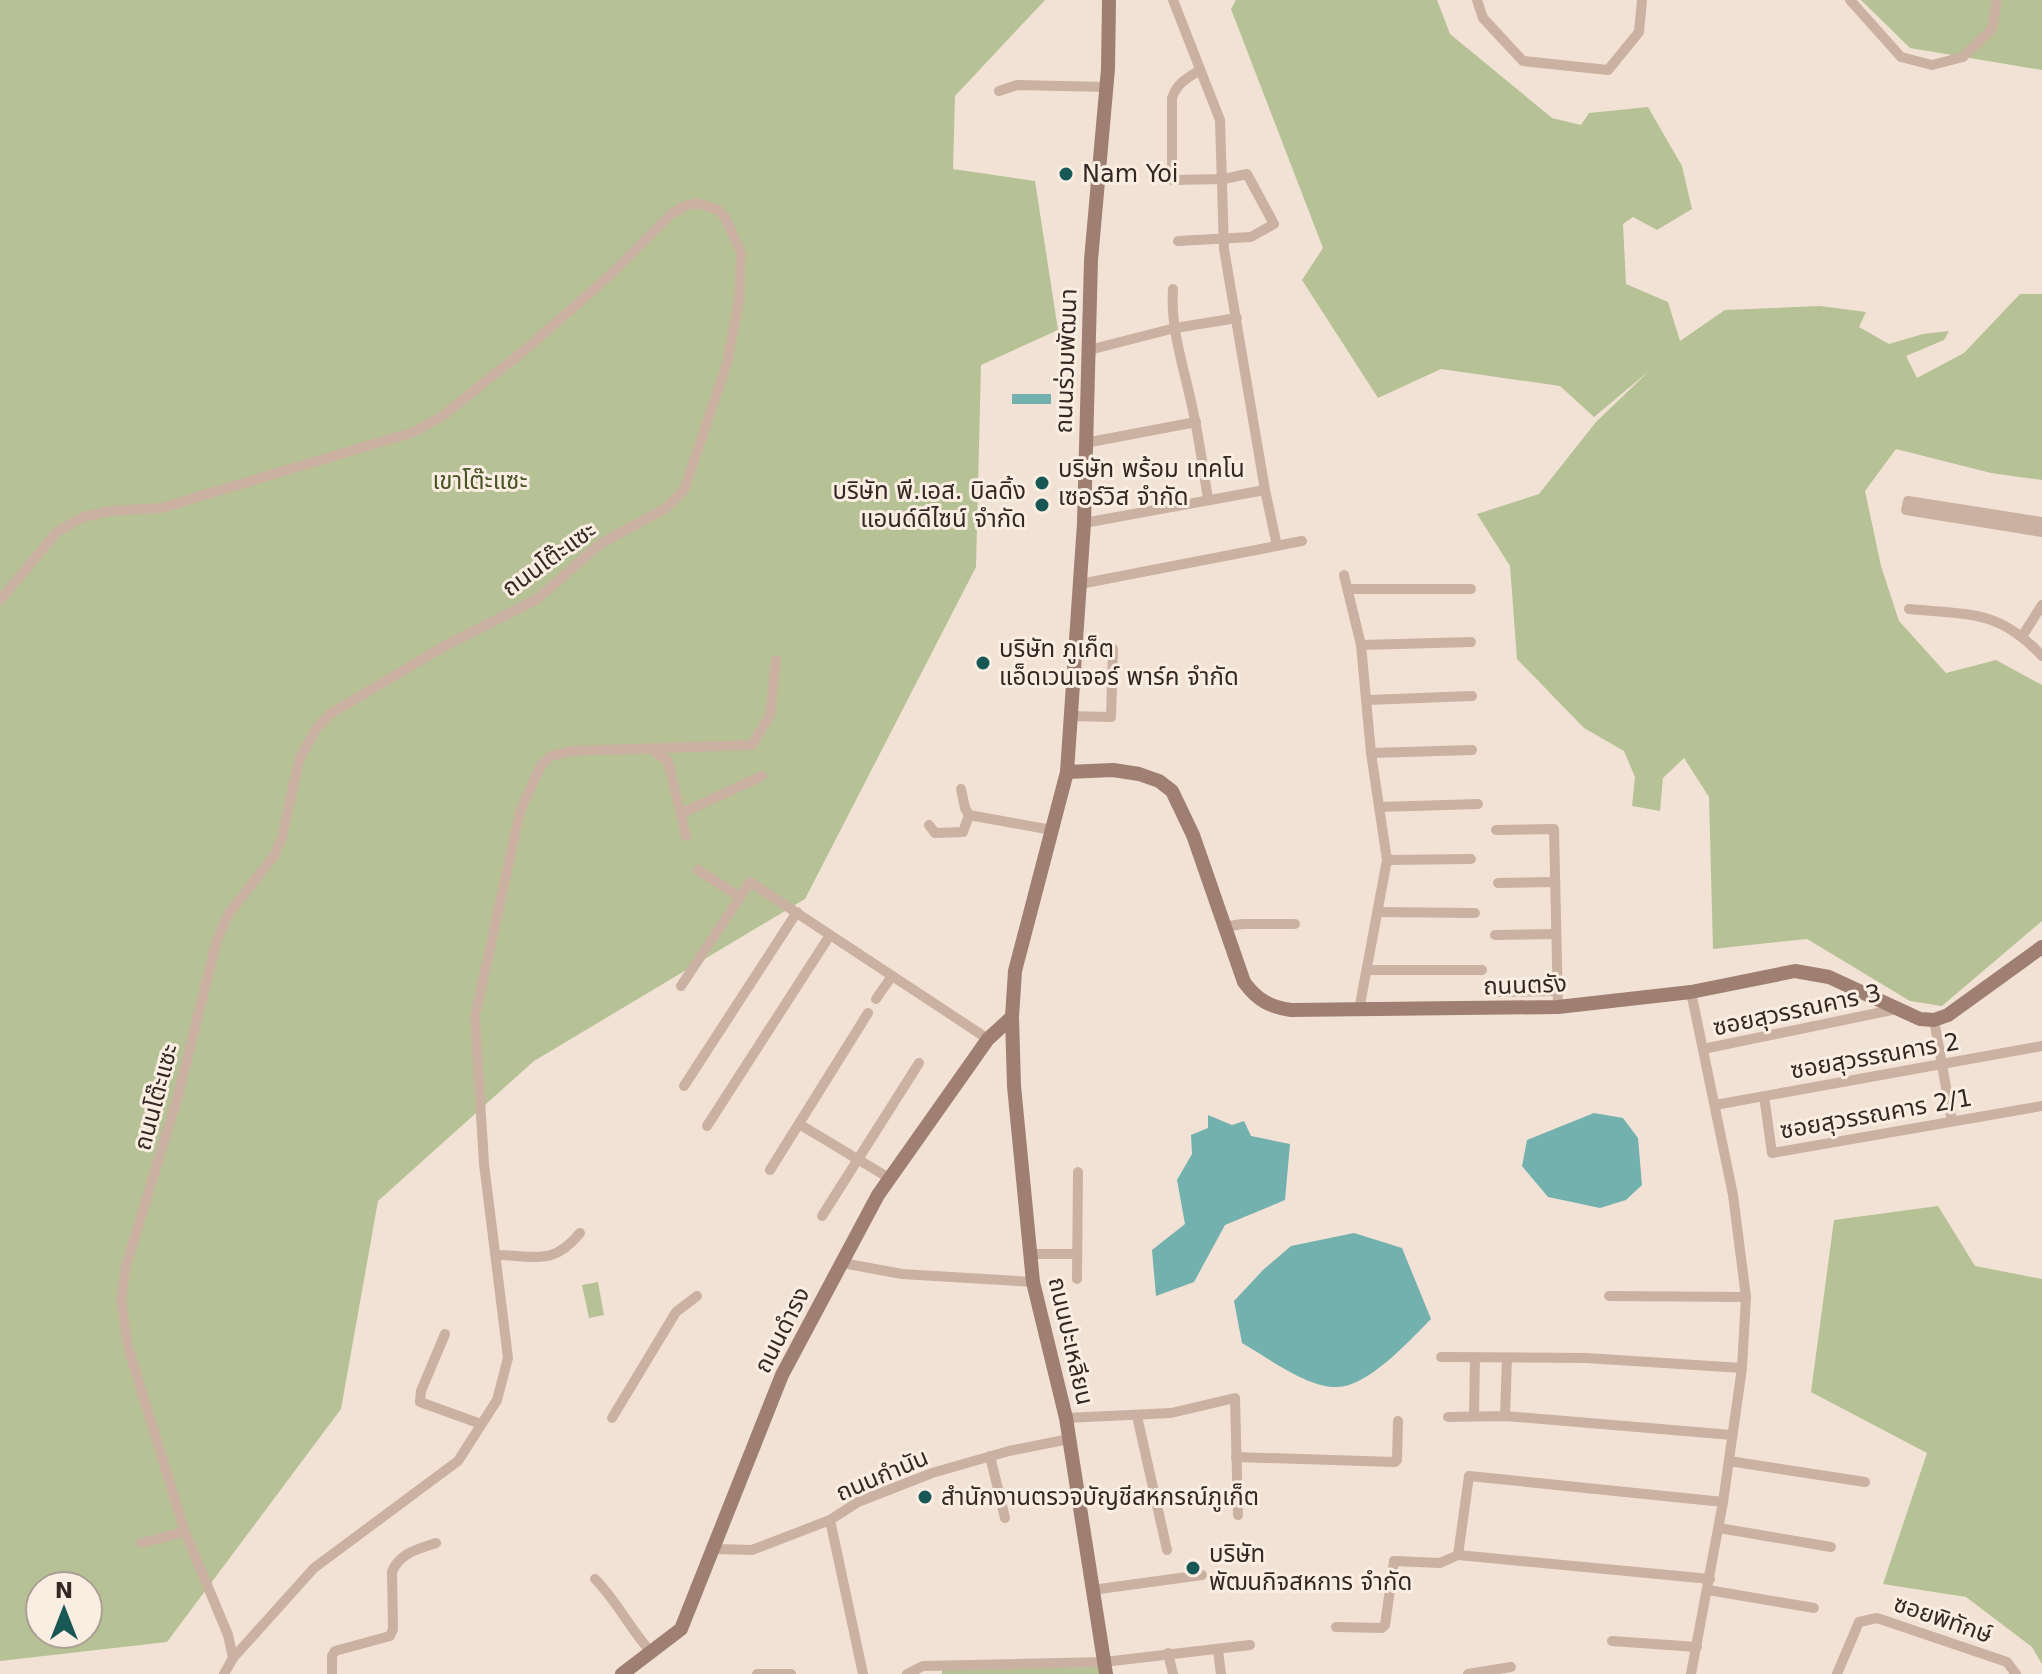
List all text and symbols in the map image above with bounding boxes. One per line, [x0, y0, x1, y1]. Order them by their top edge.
place label: Nam Yoi [1082, 160, 1179, 188]
marker: Nam Yoi [1057, 165, 1075, 183]
street label: ถนนร่วมพัฒนา [1049, 288, 1083, 434]
place label: บริษัท พร้อม เทคโน เซอร์วิส จำกัด [1058, 455, 1245, 511]
park label: เขาโต๊ะแซะ [433, 467, 528, 495]
marker: บริษัท พร้อม เทคโน เซอร์วิส จำกัด [1033, 474, 1051, 492]
place label: บริษัท พี.เอส. บิลดิ้ง แอนด์ดีไซน์ จำกัด [832, 475, 1026, 533]
marker: บริษัท พี.เอส. บิลดิ้ง แอนด์ดีไซน์ จำกัด [1033, 496, 1051, 514]
street label: ถนนโต๊ะแซะ [497, 516, 601, 602]
place label: บริษัท ภูเก็ต แอ็ดเวนเจอร์ พาร์ค จำกัด [999, 635, 1239, 691]
marker: บริษัท ภูเก็ต แอ็ดเวนเจอร์ พาร์ค จำกัด [974, 654, 992, 672]
street label: ถนนตรัง [1483, 970, 1567, 1000]
street label: ซอยสุวรรณคาร 3 [1710, 979, 1884, 1042]
street label: ซอยสุวรรณคาร 2 [1788, 1027, 1962, 1086]
street label: ถนนโต๊ะแซะ [128, 1041, 184, 1153]
street label: ซอยสุวรรณคาร 2/1 [1778, 1083, 1974, 1146]
street label: ถนนปะเหลียน [1043, 1274, 1099, 1408]
street label: ถนนดำรง [748, 1282, 816, 1378]
street label: ถนนกำนัน [832, 1443, 932, 1507]
place label: สำนักงานตรวจบัญชีสหกรณ์ภูเก็ต [941, 1483, 1259, 1512]
marker: สำนักงานตรวจบัญชีสหกรณ์ภูเก็ต [916, 1488, 934, 1506]
place label: บริษัท พัฒนกิจสหการ จำกัด [1209, 1540, 1412, 1596]
marker: บริษัท พัฒนกิจสหการ จำกัด [1184, 1559, 1202, 1577]
north arrow [24, 1570, 104, 1650]
text: N [55, 1578, 73, 1603]
street label: ซอยพิทักษ์ [1890, 1589, 1996, 1649]

